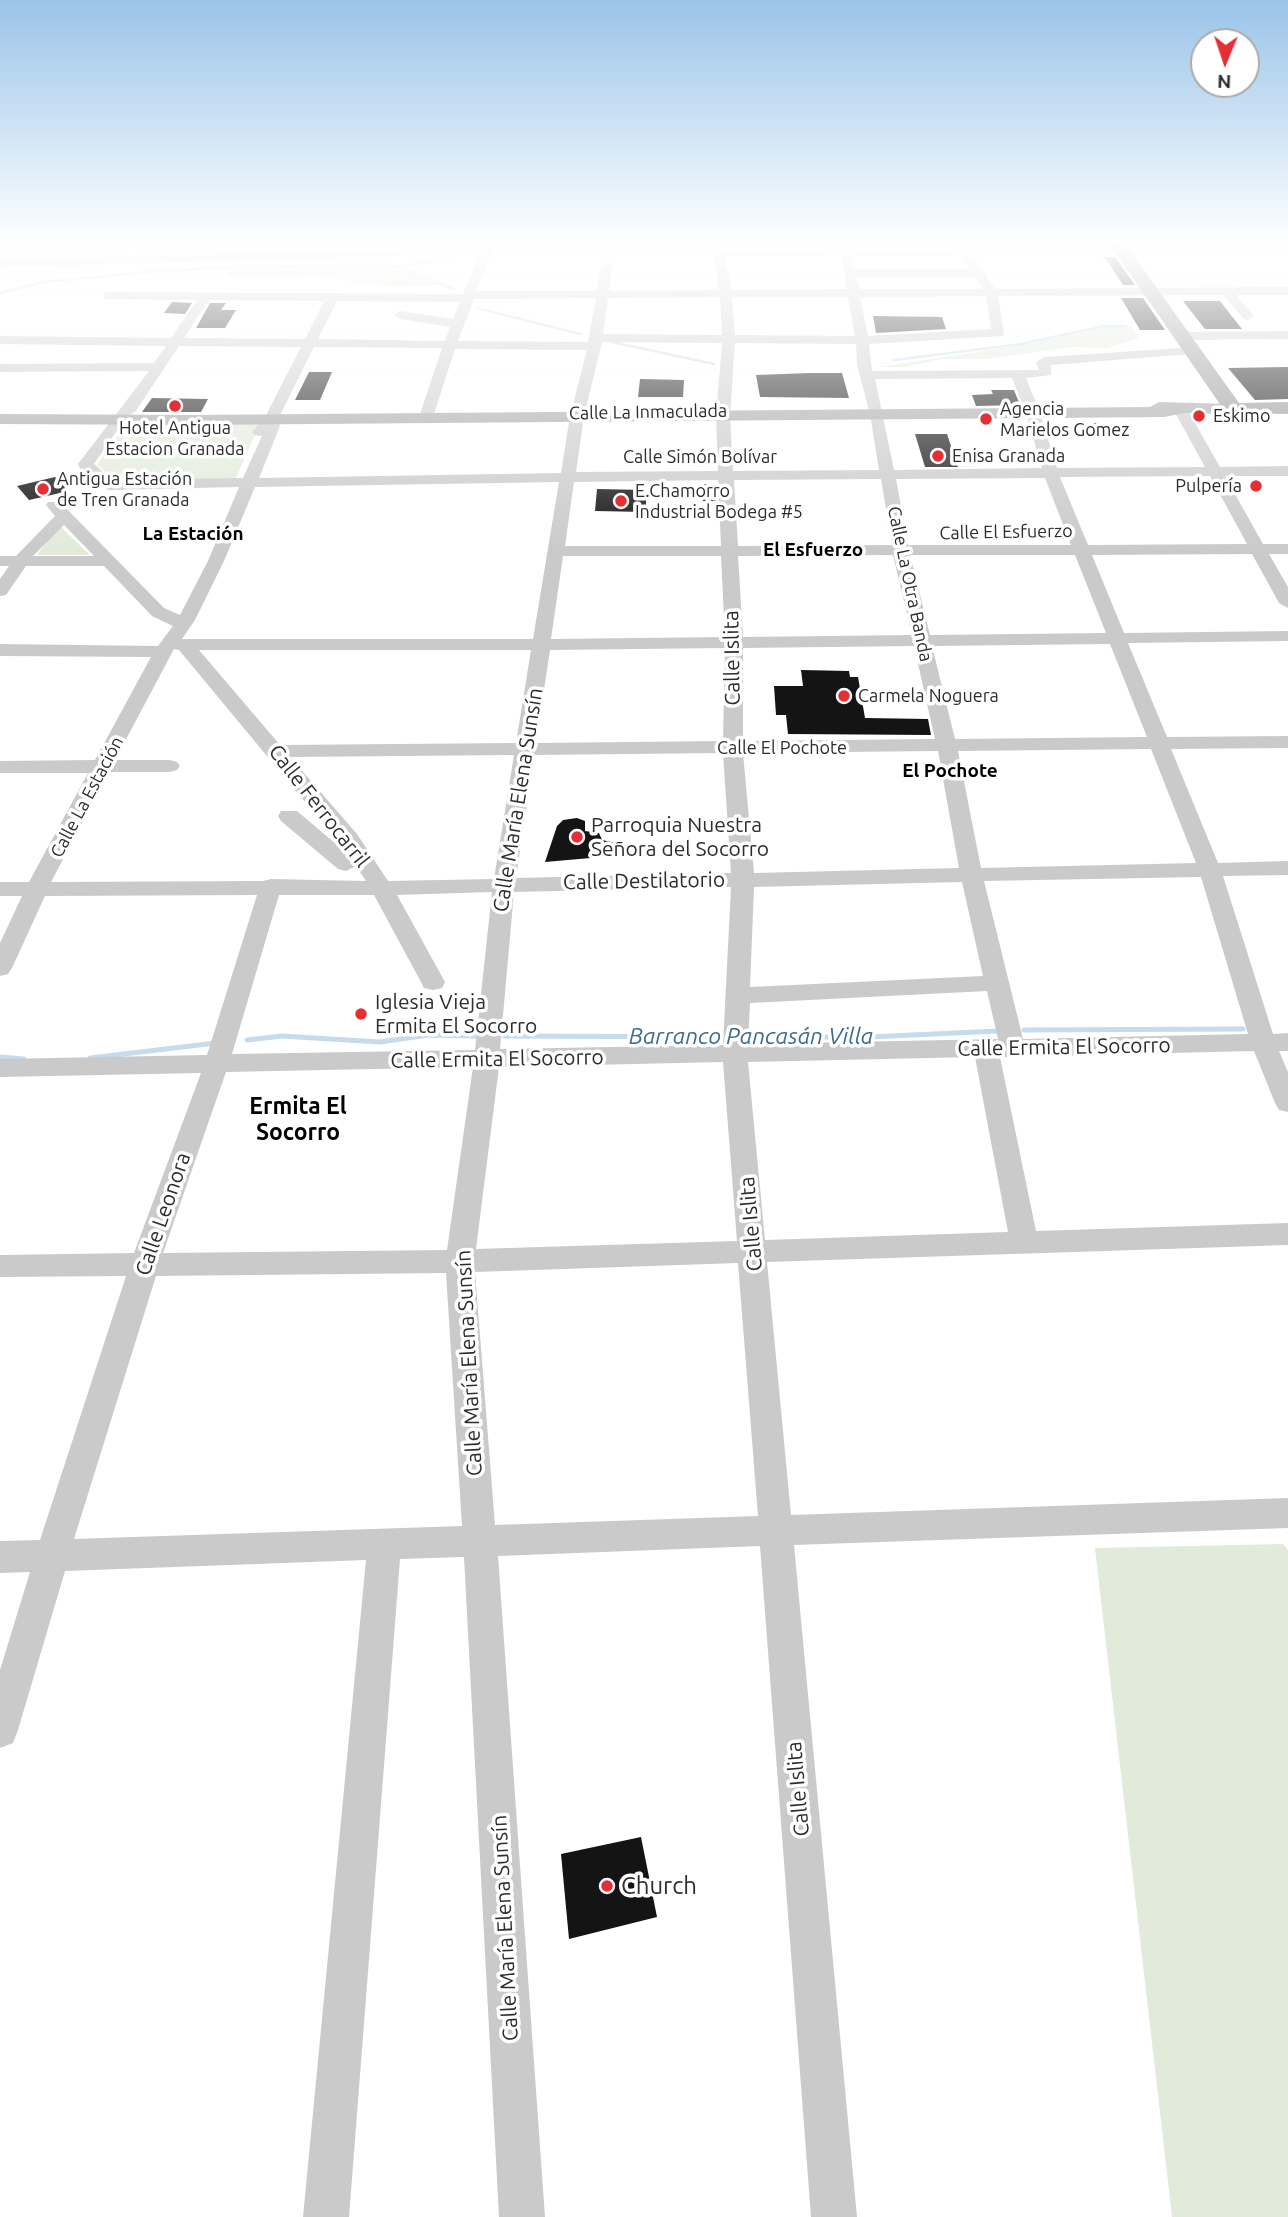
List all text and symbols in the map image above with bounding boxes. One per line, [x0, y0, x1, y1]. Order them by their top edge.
north arrow [1190, 28, 1260, 98]
text: N [1217, 71, 1232, 93]
marker: Hotel Antigua Estacion Granada [167, 398, 183, 414]
place label: Agencia Marielos Gomez [1000, 398, 1129, 440]
street label: Calle La Inmaculada [569, 400, 727, 424]
place label: Eskimo [1213, 405, 1270, 427]
marker: Eskimo [1191, 408, 1207, 424]
marker: Agencia Marielos Gomez [978, 411, 994, 427]
place label: Hotel Antigua Estacion Granada [105, 417, 245, 460]
place label: Enisa Granada [952, 445, 1065, 467]
street label: Calle Simón Bolívar [623, 446, 777, 468]
marker: Enisa Granada [930, 448, 946, 464]
place label: Antigua Estación de Tren Granada [57, 468, 192, 510]
place label: Pulpería [1175, 475, 1242, 497]
marker: Pulpería [1248, 478, 1264, 494]
place label: E.Chamorro Industrial Bodega #5 [635, 480, 803, 522]
marker: Antigua Estación de Tren Granada [35, 481, 51, 497]
marker: E.Chamorro Industrial Bodega #5 [613, 493, 629, 509]
street label: Calle La Otra Banda [883, 504, 937, 664]
street label: Calle El Esfuerzo [939, 520, 1073, 544]
district label: La Estación [142, 523, 244, 545]
district label: El Esfuerzo [763, 539, 863, 561]
street label: Calle Islita [719, 610, 745, 706]
place label: Carmela Noguera [858, 685, 999, 707]
street label: Calle María Elena Sunsín [488, 686, 548, 914]
marker: Carmela Noguera [836, 688, 852, 704]
street label: Calle La Estación [46, 733, 128, 861]
street label: Calle El Pochote [717, 737, 847, 759]
street label: Calle Ferrocarril [263, 740, 375, 872]
district label: El Pochote [902, 760, 998, 782]
place label: Parroquia Nuestra Señora del Socorro [591, 812, 769, 862]
marker: Parroquia Nuestra Señora del Socorro [569, 829, 585, 845]
street label: Calle Destilatorio [563, 867, 725, 895]
place label: Iglesia Vieja Ermita El Socorro [375, 989, 537, 1039]
marker: Iglesia Vieja Ermita El Socorro [353, 1006, 369, 1022]
water label: Barranco Pancasán Villa [629, 1022, 873, 1050]
street label: Calle Ermita El Socorro [957, 1033, 1171, 1061]
street label: Calle Ermita El Socorro [390, 1045, 604, 1073]
district label: Ermita El Socorro [249, 1092, 347, 1146]
street label: Calle Leonora [130, 1149, 196, 1279]
street label: Calle Islita [734, 1175, 768, 1273]
street label: Calle María Elena Sunsín [450, 1249, 488, 1477]
street label: Calle Islita [781, 1740, 815, 1838]
street label: Calle María Elena Sunsín [486, 1814, 524, 2042]
place label: Church [621, 1872, 697, 1900]
marker: Church [599, 1878, 615, 1894]

